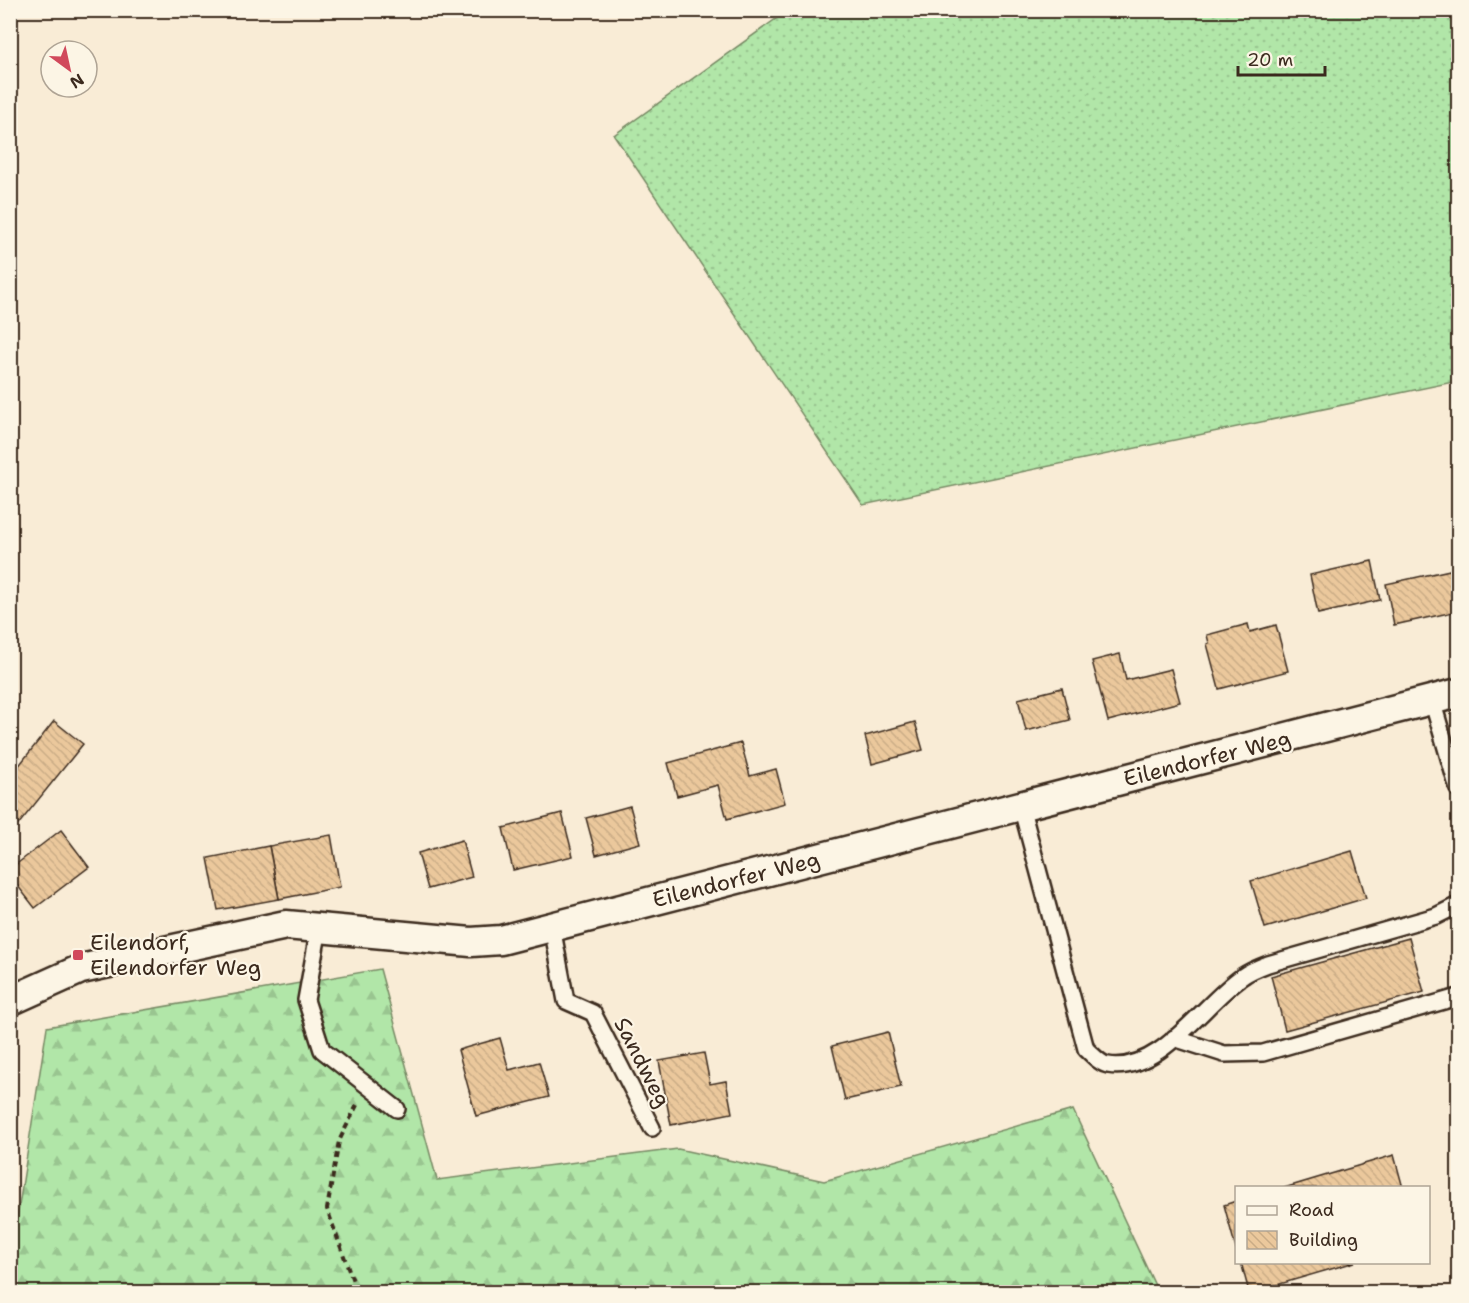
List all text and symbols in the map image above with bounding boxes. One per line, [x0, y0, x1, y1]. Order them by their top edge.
north arrow [39, 39, 99, 99]
scale bar [1238, 39, 1325, 77]
text: 20 m [1247, 48, 1293, 72]
text: N [66, 69, 88, 93]
street label: Eilendorfer Weg [1120, 724, 1294, 793]
street label: Eilendorfer Weg [649, 845, 823, 914]
place label: Eilendorf, Eilendorfer Weg [90, 928, 261, 982]
marker: Eilendorf, Eilendorfer Weg [71, 948, 85, 962]
street label: Sandweg [608, 1012, 678, 1112]
legend [1235, 1186, 1430, 1264]
text: Road [1289, 1198, 1334, 1222]
text: Building [1289, 1228, 1358, 1252]

